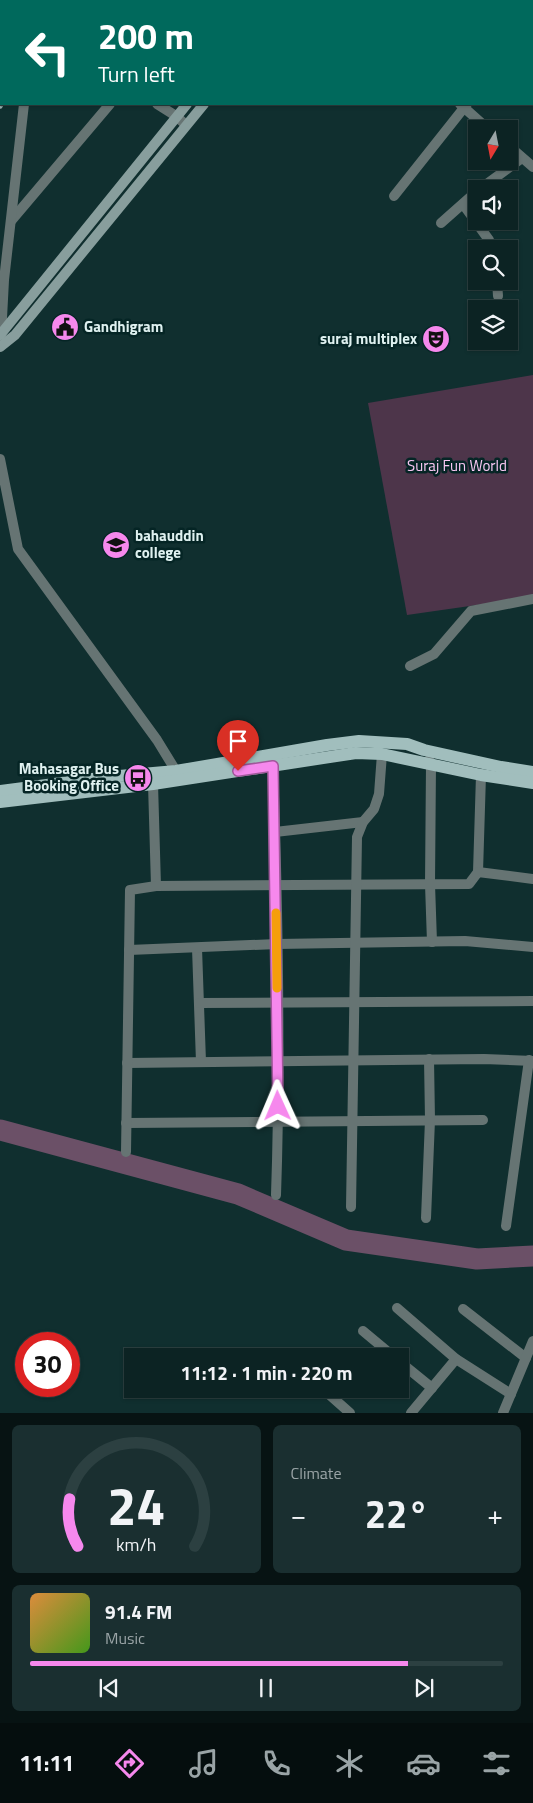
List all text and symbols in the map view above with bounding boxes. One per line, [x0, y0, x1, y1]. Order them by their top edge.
text: 200 m [98, 9, 194, 63]
icon: left [15, 20, 80, 85]
text: Turn left [98, 57, 175, 91]
north arrow [468, 120, 518, 170]
map controls [468, 120, 518, 350]
button: sound [468, 180, 518, 230]
button: search [468, 240, 518, 290]
button: layers [468, 300, 518, 350]
public building icon: Gandhigram [50, 312, 80, 342]
place label: Gandhigram [84, 315, 163, 338]
theatre icon: suraj multiplex [421, 324, 451, 354]
place label: suraj multiplex [320, 327, 417, 350]
park label: Suraj Fun World [407, 454, 507, 477]
place label: bahauddin college [135, 524, 204, 564]
school or university icon: bahauddin college [101, 530, 131, 560]
pin [217, 720, 259, 771]
icon: arrive [224, 727, 252, 755]
place label: Mahasagar Bus Booking Office [19, 757, 119, 797]
bus stop icon: Mahasagar Bus Booking Office [123, 763, 153, 793]
position arrow [251, 1079, 303, 1131]
speed limit sign: 30 [15, 1332, 80, 1397]
text: 11:12 · 1 min · 220 m [180, 1358, 353, 1387]
text: Climate [291, 1461, 342, 1485]
text: 24 [107, 1466, 165, 1545]
text: 22° [365, 1485, 429, 1543]
text: − [291, 1493, 306, 1536]
text: + [487, 1493, 503, 1536]
text: km/h [116, 1531, 156, 1558]
text: 91.4 FM [105, 1597, 172, 1626]
text: Music [105, 1626, 145, 1650]
icon: previous [95, 1674, 123, 1702]
icon: pause [252, 1674, 280, 1702]
icon: next [410, 1674, 438, 1702]
text: 11:11 [19, 1746, 74, 1780]
icon: directions [112, 1746, 147, 1781]
icon: music [186, 1746, 221, 1781]
icon: phone [259, 1746, 294, 1781]
icon: climate [332, 1746, 367, 1781]
icon: car [406, 1746, 441, 1781]
icon: filters [479, 1746, 514, 1781]

